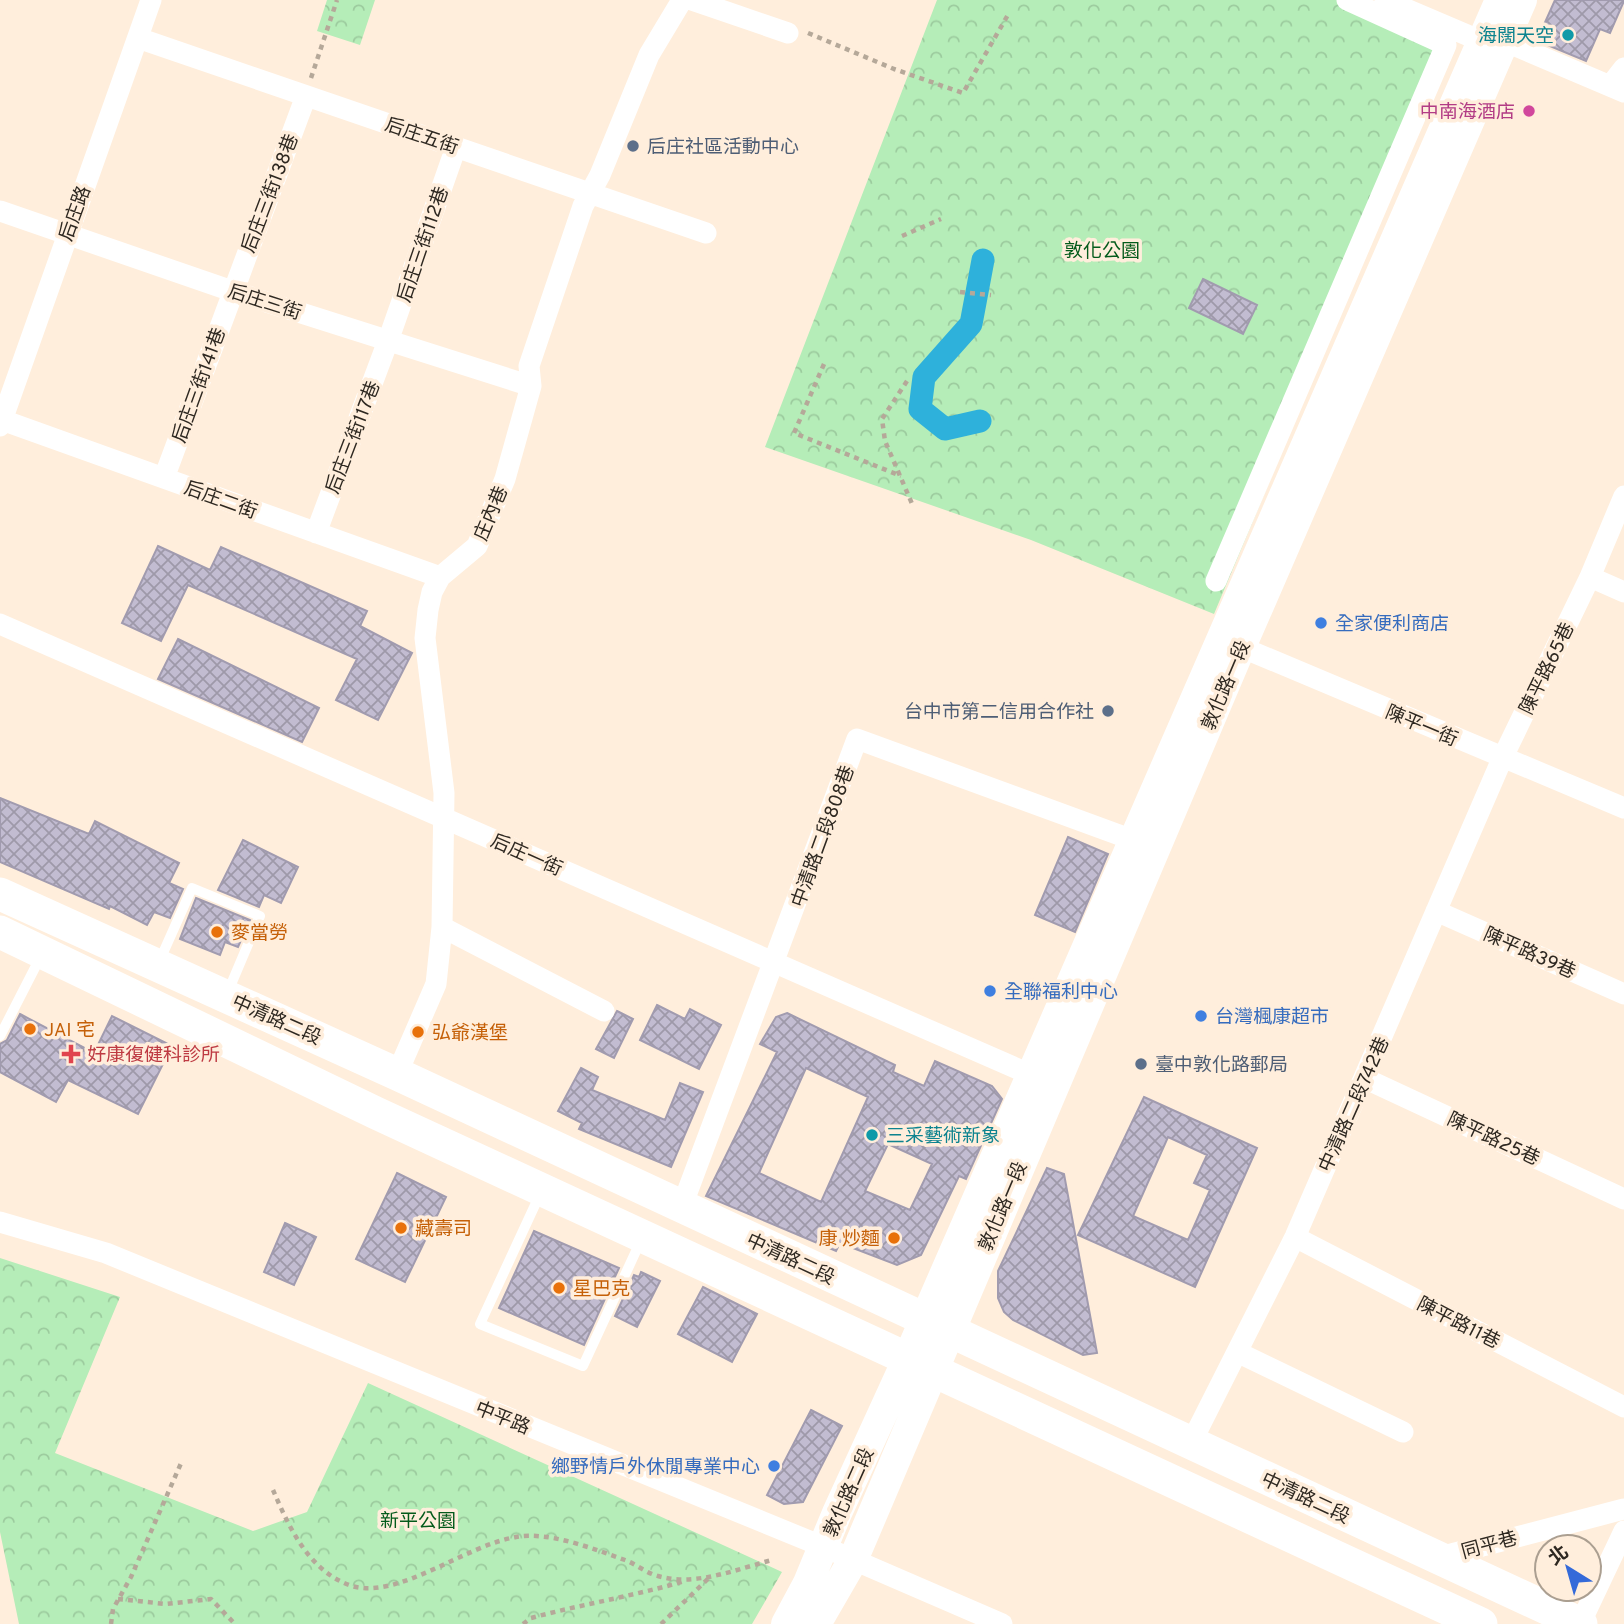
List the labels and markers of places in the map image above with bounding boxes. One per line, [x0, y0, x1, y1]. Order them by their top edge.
place label: 海闊天空 [1478, 25, 1554, 49]
marker: 海闊天空 [1560, 27, 1576, 43]
place label: 中南海酒店 [1420, 101, 1515, 125]
marker: 中南海酒店 [1521, 103, 1537, 119]
place label: 后庄社區活動中心 [647, 136, 799, 160]
marker: 后庄社區活動中心 [625, 138, 641, 154]
place label: 全家便利商店 [1335, 613, 1449, 637]
marker: 全家便利商店 [1313, 615, 1329, 631]
place label: 台中市第二信用合作社 [904, 701, 1094, 725]
marker: 台中市第二信用合作社 [1100, 703, 1116, 719]
place label: 麥當勞 [231, 922, 288, 946]
marker: 麥當勞 [209, 924, 225, 940]
place label: 全聯福利中心 [1004, 981, 1118, 1005]
marker: 全聯福利中心 [982, 983, 998, 999]
place label: 台灣楓康超市 [1215, 1006, 1329, 1030]
marker: 台灣楓康超市 [1193, 1008, 1209, 1024]
place label: JAI 宅 [44, 1019, 95, 1043]
marker: JAI 宅 [22, 1021, 38, 1037]
place label: 弘爺漢堡 [432, 1022, 508, 1046]
marker: 弘爺漢堡 [410, 1024, 426, 1040]
marker: 好康復健科診所 [61, 1044, 81, 1064]
place label: 好康復健科診所 [87, 1044, 220, 1068]
place label: 臺中敦化路郵局 [1155, 1054, 1288, 1078]
marker: 臺中敦化路郵局 [1133, 1056, 1149, 1072]
place label: 三采藝術新象 [886, 1125, 1000, 1149]
marker: 三采藝術新象 [864, 1127, 880, 1143]
place label: 藏壽司 [415, 1218, 472, 1242]
marker: 藏壽司 [393, 1220, 409, 1236]
place label: 康 炒麵 [819, 1228, 880, 1252]
marker: 康 炒麵 [886, 1230, 902, 1246]
place label: 星巴克 [573, 1278, 630, 1302]
marker: 星巴克 [551, 1280, 567, 1296]
place label: 鄉野情戶外休閒專業中心 [551, 1456, 760, 1480]
marker: 鄉野情戶外休閒專業中心 [766, 1458, 782, 1474]

